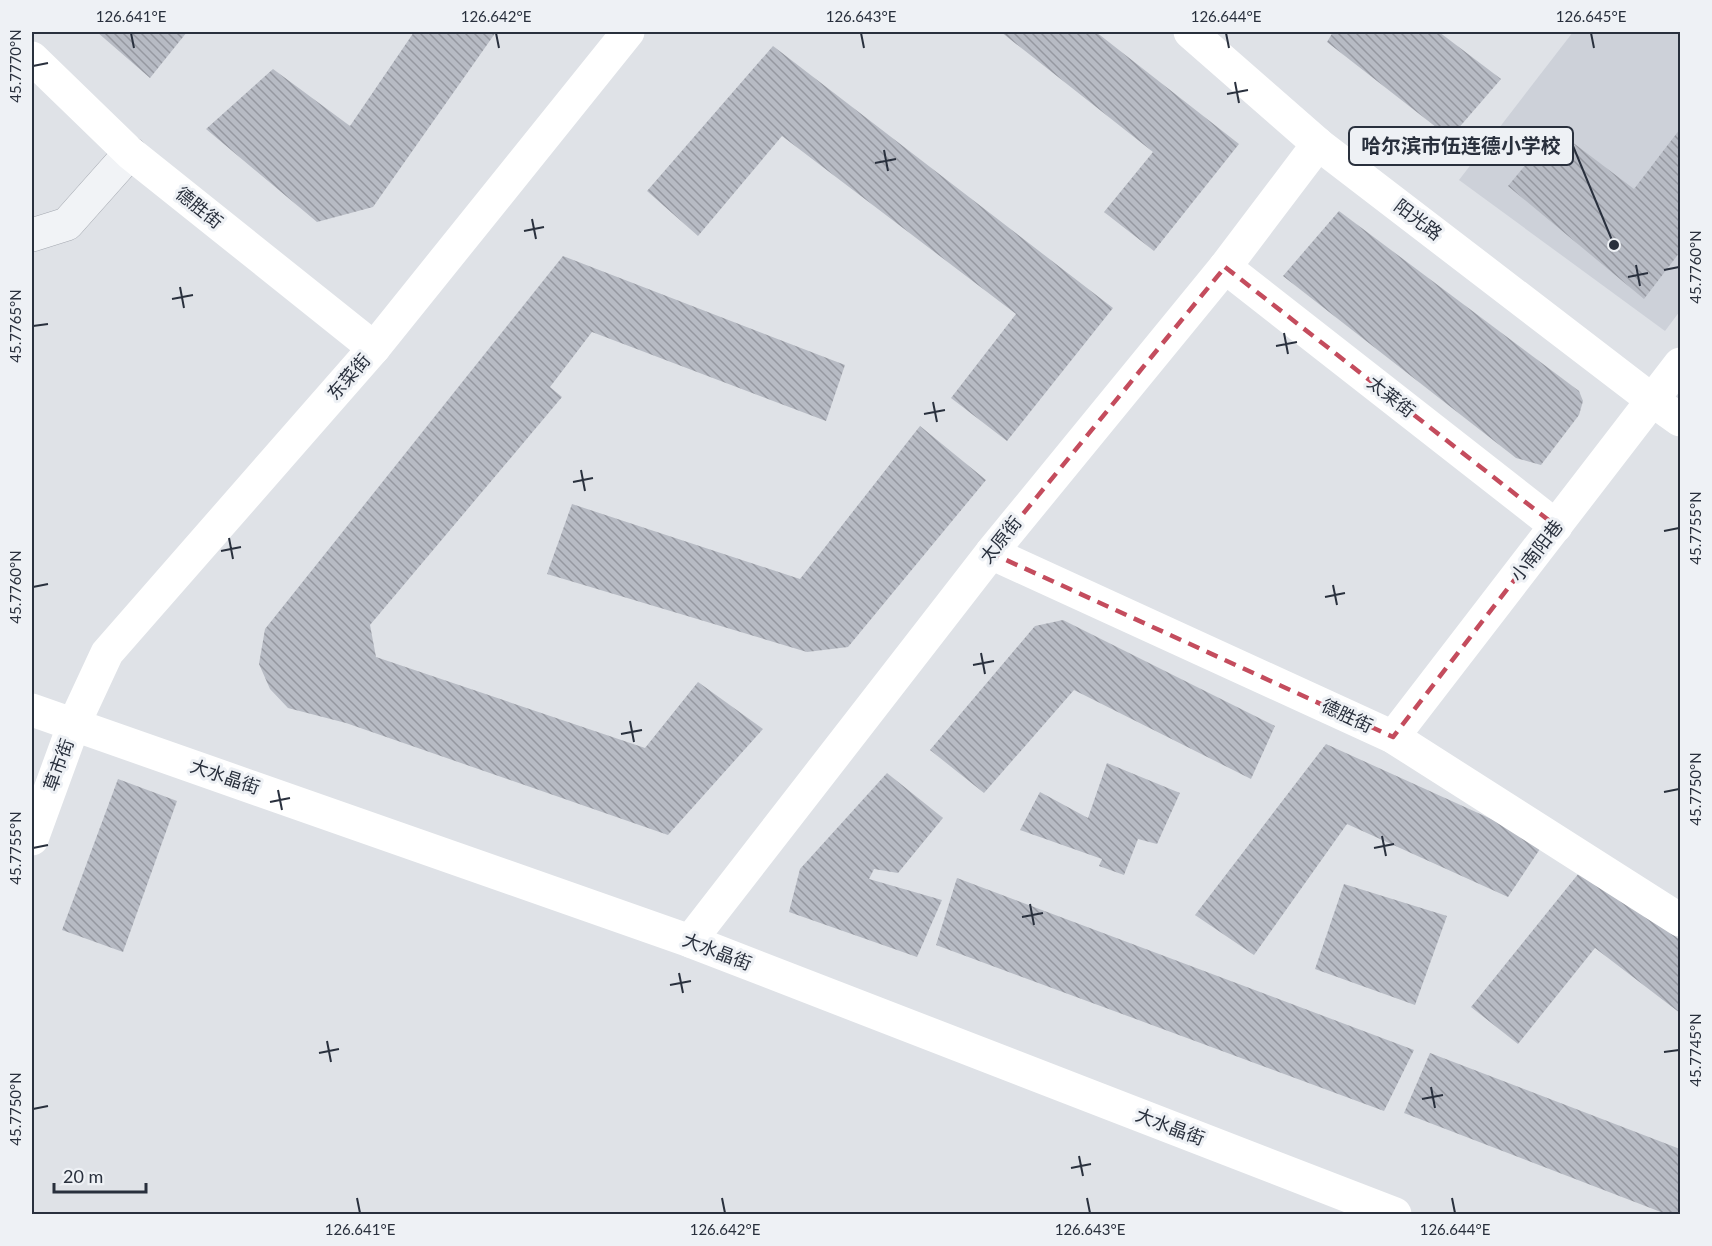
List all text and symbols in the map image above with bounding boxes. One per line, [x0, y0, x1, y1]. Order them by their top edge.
text: 126.641°E [96, 7, 166, 25]
text: 126.642°E [461, 7, 531, 25]
text: 126.643°E [826, 7, 896, 25]
text: 126.644°E [1191, 7, 1261, 25]
text: 126.645°E [1556, 7, 1626, 25]
text: 45.7770°N [6, 29, 24, 103]
callout: 哈尔滨市伍连德小学校 [1349, 127, 1573, 165]
text: 哈尔滨市伍连德小学校 [1361, 133, 1561, 157]
street label: 德胜街 [172, 182, 228, 233]
street label: 阳光路 [1390, 194, 1447, 244]
text: 45.7760°N [1686, 230, 1704, 304]
text: 45.7765°N [6, 289, 24, 363]
street label: 东菜街 [322, 349, 374, 404]
street label: 太莱街 [1364, 371, 1420, 422]
text: 45.7755°N [1686, 491, 1704, 565]
street label: 太原街 [975, 511, 1026, 567]
street label: 小南阳巷 [1505, 515, 1567, 586]
text: 45.7760°N [6, 550, 24, 624]
street label: 德胜街 [1318, 694, 1377, 736]
street label: 草市街 [38, 736, 78, 794]
text: 45.7750°N [1686, 752, 1704, 826]
street label: 大水晶街 [188, 754, 263, 798]
text: 45.7755°N [6, 811, 24, 885]
street label: 大水晶街 [680, 928, 755, 974]
text: 45.7745°N [1686, 1013, 1704, 1087]
text: 45.7750°N [6, 1072, 24, 1146]
street label: 大水晶街 [1133, 1103, 1208, 1149]
scale bar [54, 1156, 146, 1194]
text: 20 m [63, 1165, 103, 1187]
text: 126.641°E [325, 1220, 395, 1238]
text: 126.642°E [690, 1220, 760, 1238]
text: 126.643°E [1055, 1220, 1125, 1238]
text: 126.644°E [1420, 1220, 1490, 1238]

